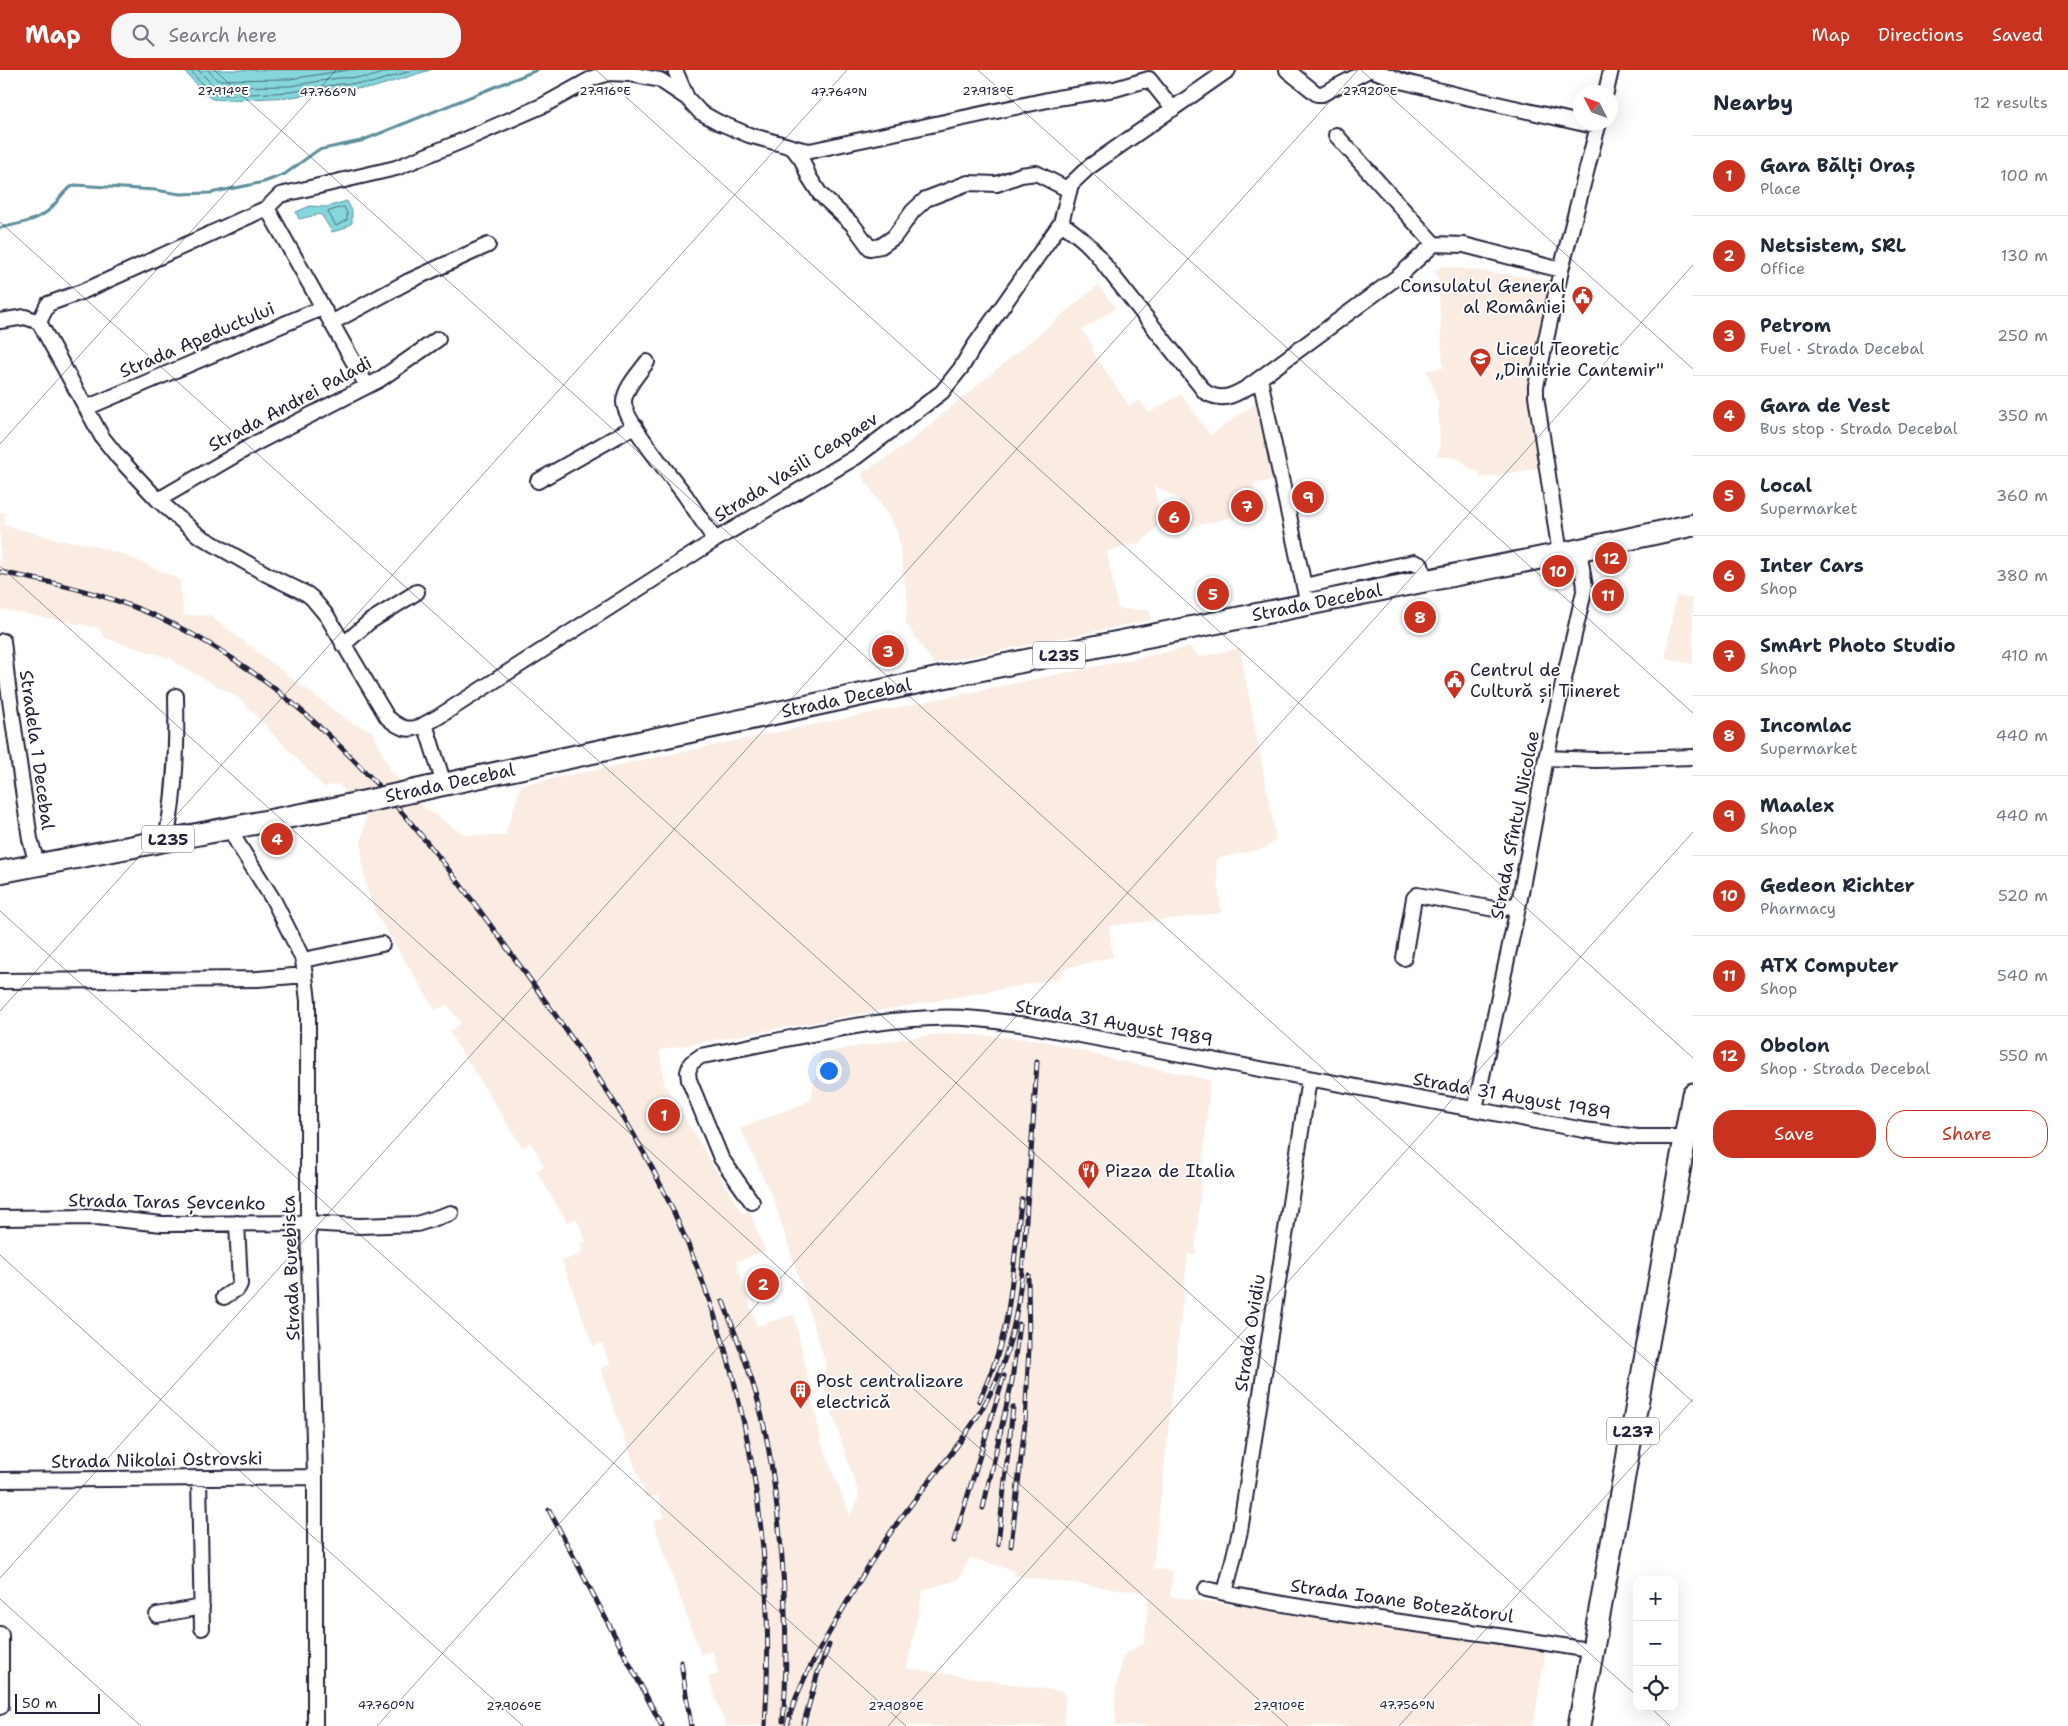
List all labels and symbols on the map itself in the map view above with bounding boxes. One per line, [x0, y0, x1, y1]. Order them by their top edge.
text: 27.914°E [197, 83, 249, 99]
text: 27.916°E [579, 83, 631, 99]
text: 27.918°E [962, 83, 1014, 99]
text: 27.920°E [1343, 83, 1397, 99]
text: 47.766°N [300, 84, 356, 100]
text: 47.764°N [811, 84, 867, 100]
north arrow [1573, 85, 1618, 130]
place label: Consulatul General al României [1400, 274, 1567, 319]
public building icon: Consulatul General al României [1570, 284, 1594, 315]
street label: Strada Apeductului [116, 296, 278, 384]
place label: Liceul Teoretic „Dimitrie Cantemir" [1495, 337, 1664, 382]
school or university icon: Liceul Teoretic „Dimitrie Cantemir" [1468, 347, 1492, 378]
street label: Strada Andrei Paladi [204, 351, 376, 457]
street label: Strada Vasili Ceapaev [709, 407, 883, 527]
pin: 9 [1292, 478, 1324, 516]
pin: 7 [1231, 487, 1263, 525]
pin: 6 [1158, 498, 1190, 536]
pin: 12 [1595, 539, 1627, 577]
pin: 10 [1542, 552, 1574, 590]
pin: 5 [1197, 575, 1229, 613]
pin: 11 [1592, 576, 1624, 614]
street label: Strada Decebal [1250, 578, 1385, 627]
pin: 8 [1404, 598, 1436, 636]
pin: 3 [872, 632, 904, 670]
road number: L235 [1033, 642, 1085, 668]
place label: Centrul de Cultură și Tineret [1470, 658, 1620, 703]
public building icon: Centrul de Cultură și Tineret [1442, 668, 1466, 699]
street label: Stradela 1 Decebal [14, 669, 60, 832]
street label: Strada Decebal [779, 672, 914, 724]
street label: Strada Sfîntul Nicolae [1485, 729, 1545, 921]
street label: Strada Decebal [383, 757, 518, 808]
pin: 4 [261, 820, 293, 858]
road number: L235 [142, 826, 194, 852]
street label: Strada 31 August 1989 [1013, 994, 1215, 1052]
your location [816, 1058, 842, 1084]
street label: Strada 31 August 1989 [1411, 1067, 1613, 1125]
pin: 1 [648, 1096, 680, 1134]
restaurant icon: Pizza de Italia [1077, 1159, 1101, 1190]
place label: Pizza de Italia [1105, 1159, 1235, 1183]
street label: Strada Taras Șevcenko [68, 1188, 266, 1216]
street label: Strada Burebista [276, 1195, 306, 1341]
pin: 2 [747, 1265, 779, 1303]
street label: Strada Ovidiu [1229, 1272, 1271, 1394]
place label: Post centralizare electrică [816, 1369, 964, 1414]
building icon: Post centralizare electrică [788, 1379, 812, 1410]
road number: L237 [1607, 1418, 1659, 1444]
street label: Strada Nikolai Ostrovski [51, 1446, 263, 1474]
street label: Strada Ioane Botezătorul [1289, 1573, 1516, 1629]
scale bar [15, 1691, 100, 1714]
text: 47.760°N [358, 1697, 414, 1713]
text: 47.756°N [1379, 1697, 1435, 1713]
text: 27.906°E [486, 1698, 542, 1714]
text: 27.908°E [868, 1698, 924, 1714]
text: 27.910°E [1253, 1698, 1305, 1714]

